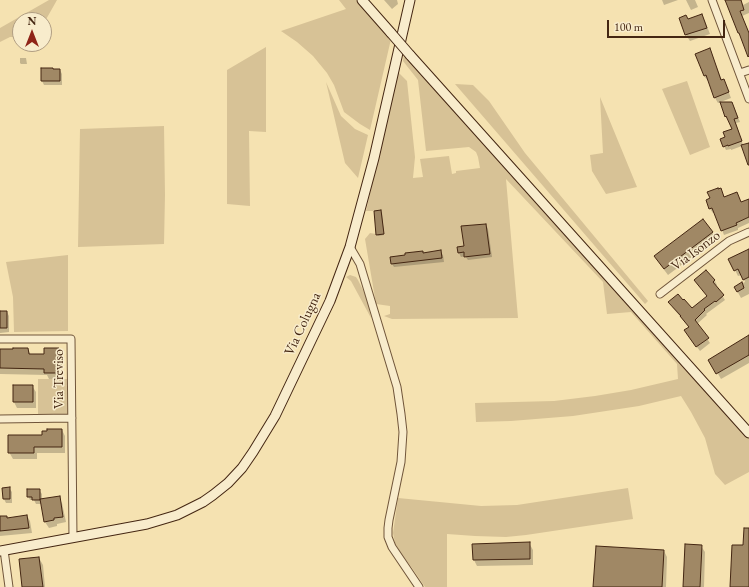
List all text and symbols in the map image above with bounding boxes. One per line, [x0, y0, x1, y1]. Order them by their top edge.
north arrow [12, 12, 52, 52]
scale bar [609, 12, 727, 38]
text: N [28, 14, 36, 28]
text: 100 m [614, 19, 643, 35]
street label: Via Isonzo [668, 227, 724, 275]
street label: Via Colugna [281, 290, 325, 358]
street label: Via Treviso [51, 349, 67, 409]

